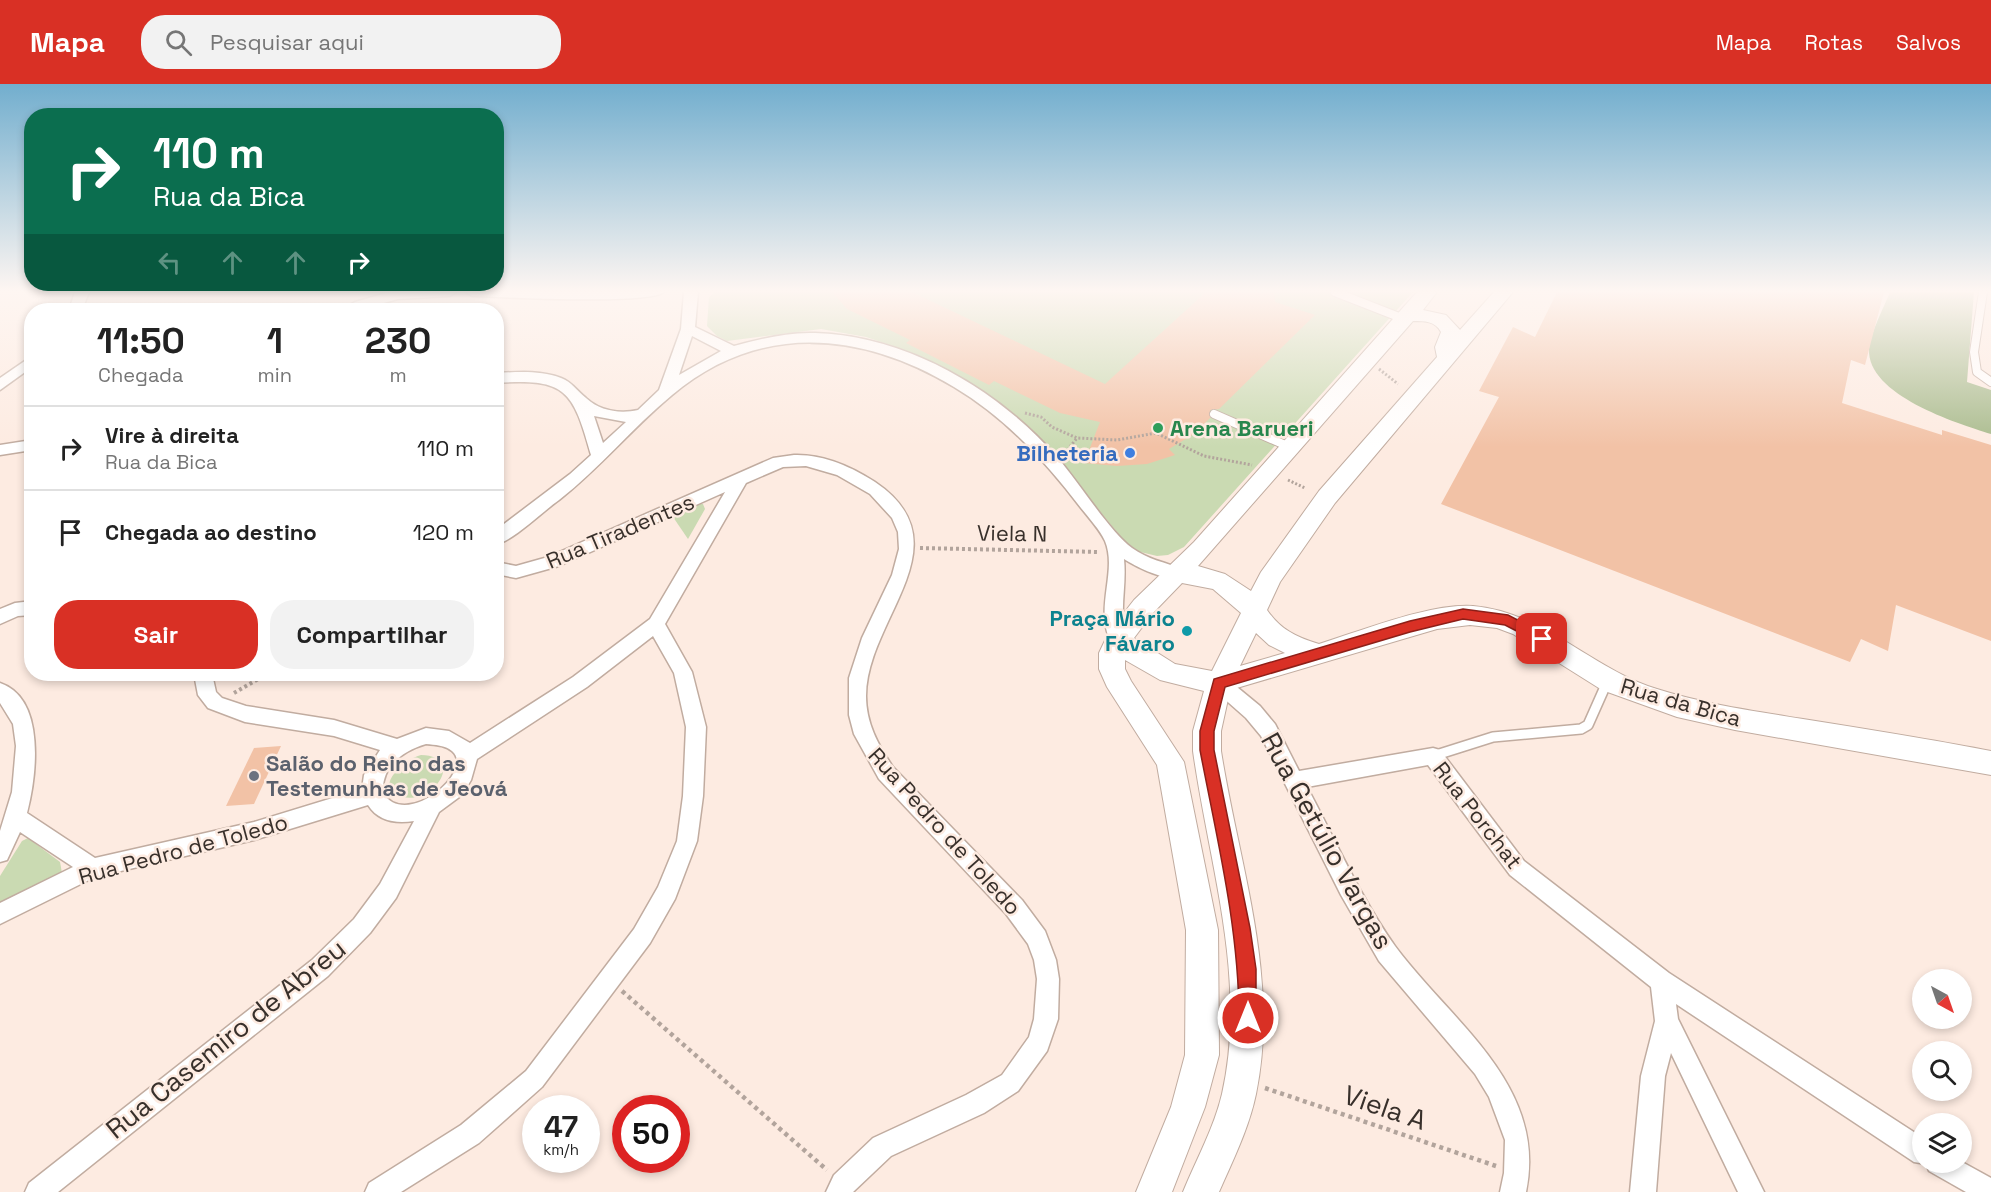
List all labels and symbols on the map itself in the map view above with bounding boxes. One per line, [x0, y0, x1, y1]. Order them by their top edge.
place label: Arena Barueri [1170, 414, 1314, 442]
marker: Arena Barueri [1151, 421, 1165, 435]
place label: Bilheteria [1016, 439, 1118, 467]
marker: Bilheteria [1123, 446, 1137, 460]
street label: Rua Tiradentes [542, 487, 698, 575]
street label: Viela N [977, 518, 1047, 548]
place label: Praça Mário Fávaro [1049, 604, 1175, 657]
pin [1516, 613, 1567, 664]
marker: Praça Mário Fávaro [1180, 624, 1194, 638]
street label: Rua da Bica [1618, 671, 1745, 733]
street label: Rua Getúlio Vargas [1253, 726, 1402, 955]
street label: Rua Pedro de Toledo [862, 742, 1028, 920]
place label: Salão do Reino das Testemunhas de Jeová [266, 749, 508, 802]
street label: Rua Porchat [1427, 756, 1529, 874]
marker: Salão do Reino das Testemunhas de Jeová [247, 769, 261, 783]
street label: Rua Pedro de Toledo [75, 808, 291, 890]
street label: Rua Casemiro de Abreu [99, 931, 353, 1146]
north arrow [1912, 969, 1972, 1029]
position arrow [1216, 986, 1280, 1050]
street label: Viela A [1339, 1077, 1431, 1138]
speed limit sign: 50 [612, 1095, 690, 1173]

